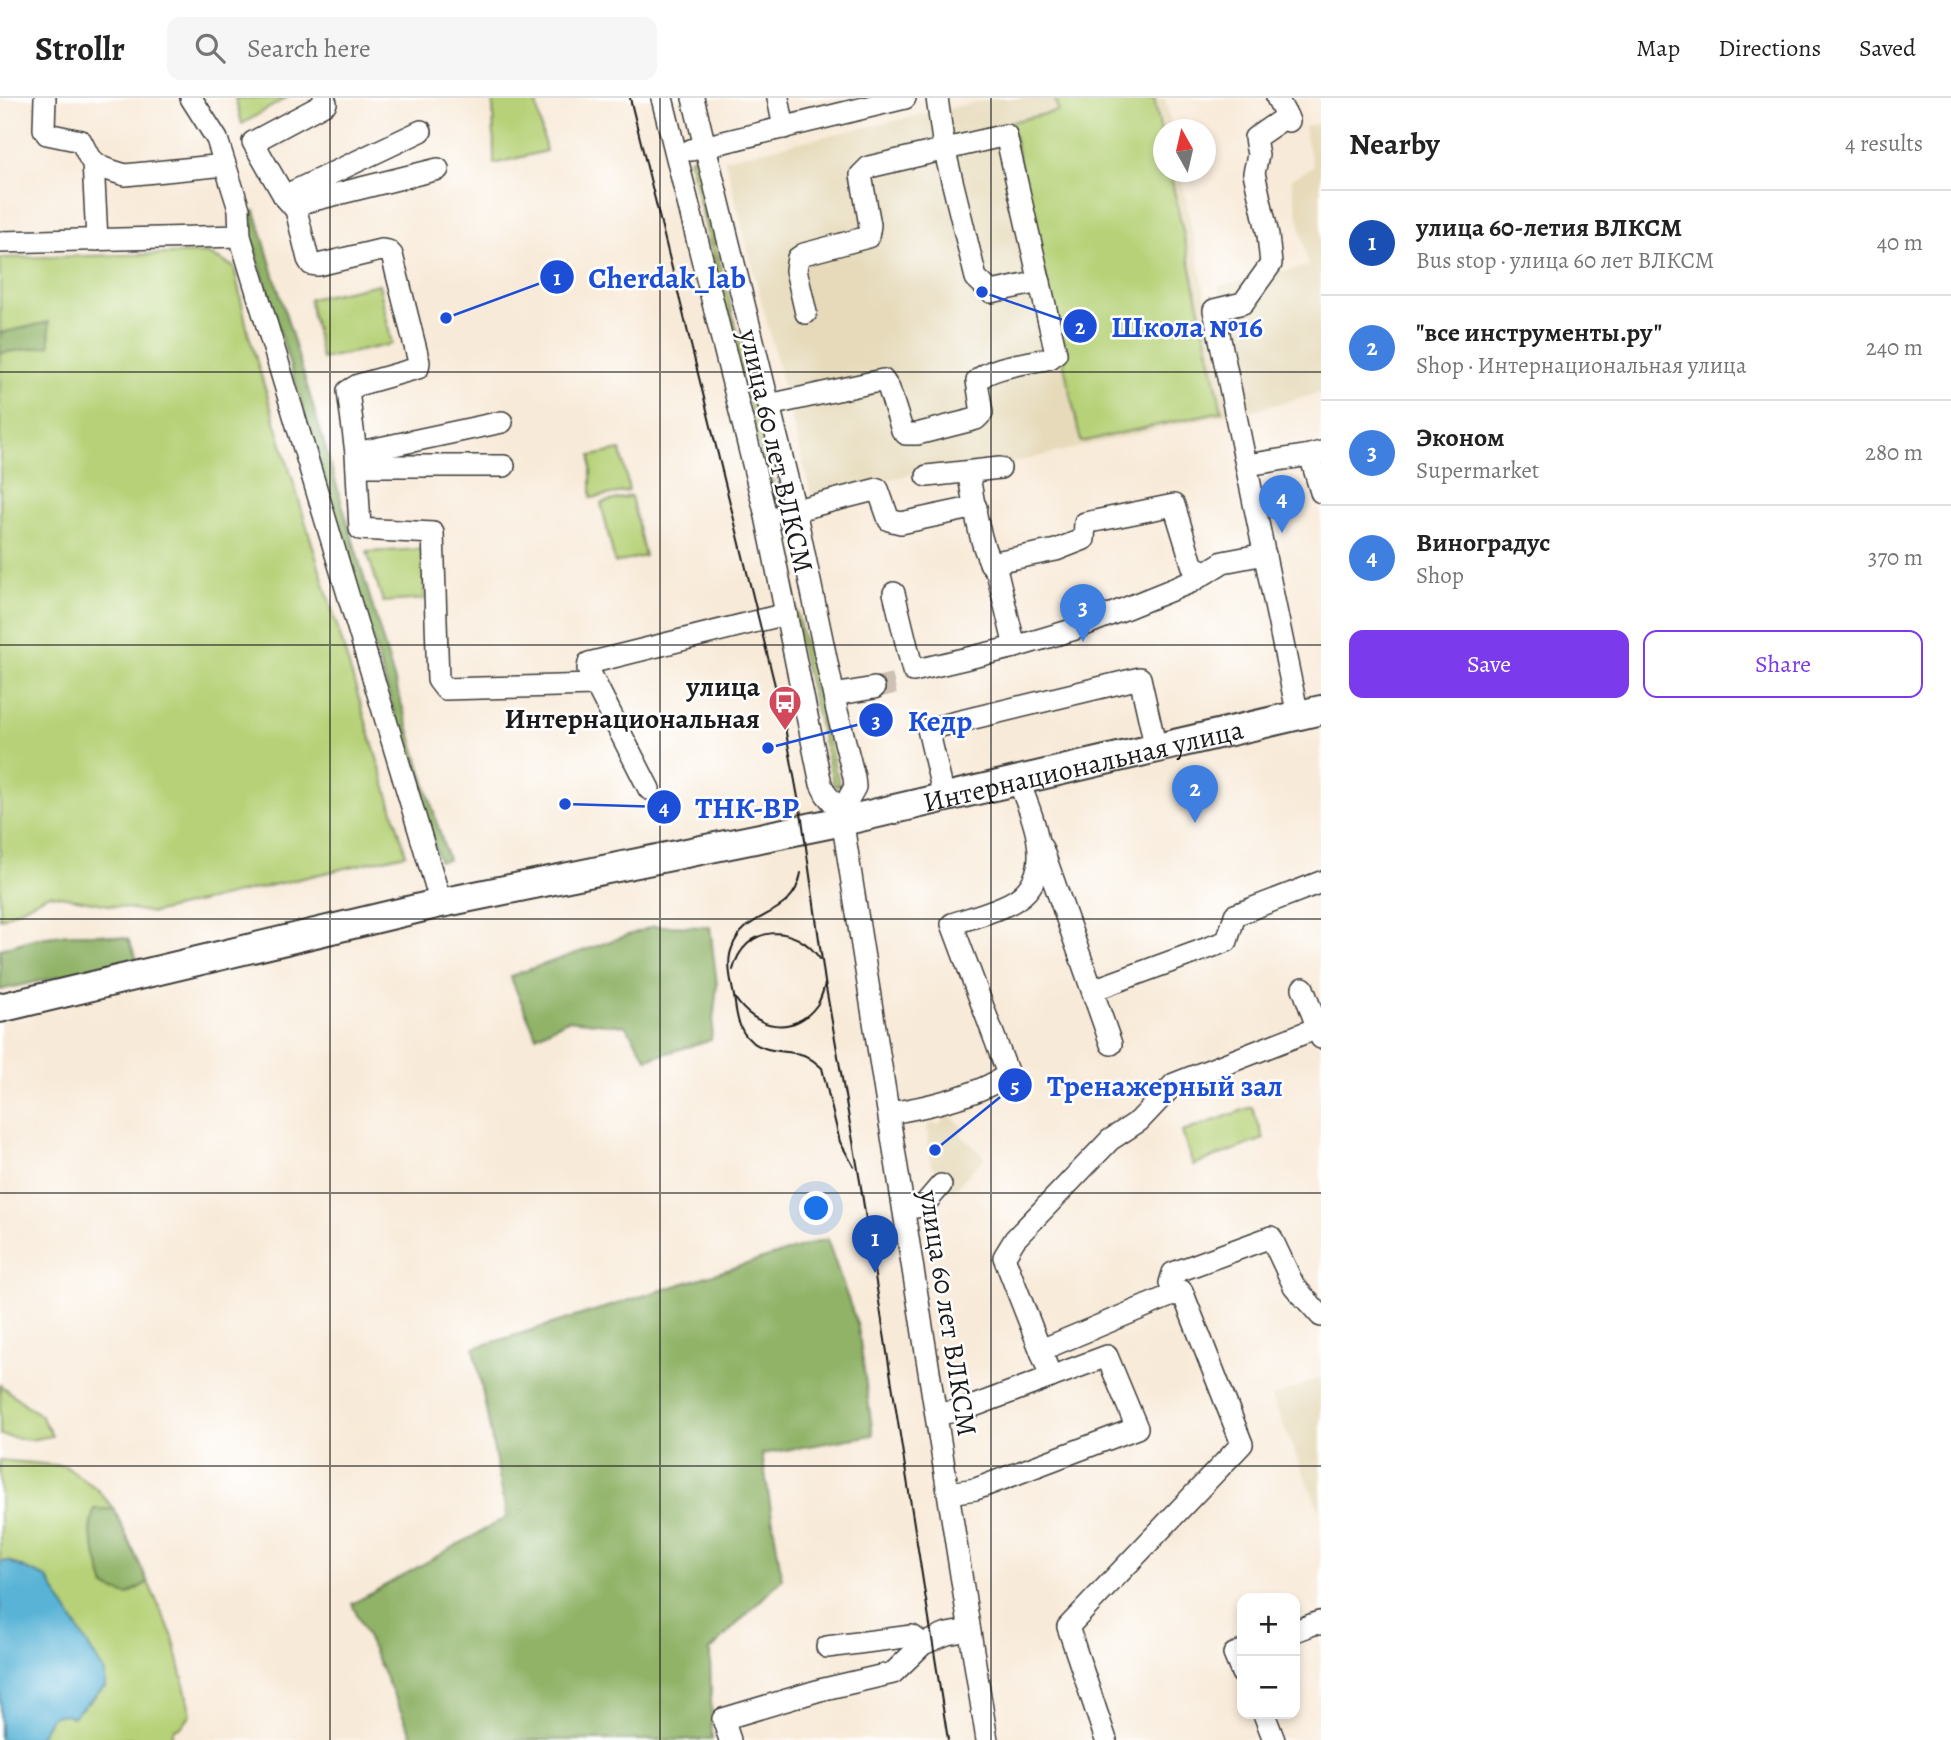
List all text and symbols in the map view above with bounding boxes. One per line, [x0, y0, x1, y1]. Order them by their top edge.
search box [167, 17, 657, 80]
text: Strollr [35, 26, 125, 71]
icon: search [191, 29, 229, 67]
text: Search here [247, 31, 371, 66]
text: Map [1636, 32, 1680, 64]
text: Directions [1718, 32, 1821, 64]
text: Saved [1859, 32, 1916, 64]
north arrow [1153, 119, 1216, 182]
text: Nearby [1349, 124, 1440, 164]
text: 4 results [1845, 128, 1923, 159]
text: улица 60-летия ВЛКСМ [1416, 210, 1682, 245]
text: 1 [1368, 227, 1376, 258]
text: 40 m [1877, 227, 1923, 258]
text: Bus stop · улица 60 лет ВЛКСМ [1416, 245, 1714, 276]
callout: Cherdak_lab [539, 252, 760, 303]
text: Cherdak_lab [588, 258, 746, 298]
text: 1 [553, 264, 561, 292]
callout: Школа №16 [1062, 301, 1277, 352]
text: Школа №16 [1111, 307, 1263, 347]
text: 2 [1075, 313, 1085, 341]
text: "все инструменты.ру" [1416, 315, 1662, 350]
street label: улица 60 лет ВЛКСМ [729, 325, 823, 577]
text: 2 [1366, 332, 1378, 363]
text: 240 m [1866, 332, 1923, 363]
text: Shop · Интернациональная улица [1416, 350, 1747, 381]
text: Эконом [1416, 420, 1505, 455]
text: 3 [1367, 437, 1377, 468]
text: 280 m [1865, 437, 1923, 468]
text: Supermarket [1416, 455, 1539, 486]
pin: 4 [1259, 475, 1305, 533]
text: Виноградус [1416, 525, 1550, 560]
text: 4 [1367, 542, 1377, 573]
text: 370 m [1868, 542, 1923, 573]
text: Shop [1416, 560, 1464, 591]
pin: 3 [1060, 584, 1106, 642]
button: Save [1349, 630, 1629, 698]
button: Share [1643, 630, 1923, 698]
place label: улица Интернациональная [505, 668, 761, 738]
bus stop icon: улица Интернациональная [766, 683, 804, 732]
callout: Кедр [859, 695, 986, 746]
text: Кедр [908, 701, 972, 741]
text: 3 [871, 707, 881, 735]
street label: Интернациональная улица [919, 711, 1247, 822]
pin: 2 [1172, 765, 1218, 823]
callout: ТНК-ВР [646, 782, 813, 833]
text: ТНК-ВР [695, 788, 799, 828]
text: 4 [659, 794, 669, 822]
callout: Тренажерный зал [998, 1060, 1296, 1111]
text: Тренажерный зал [1047, 1066, 1283, 1106]
text: 5 [1011, 1072, 1020, 1100]
street label: улица 60 лет ВЛКСМ [910, 1186, 986, 1439]
your location [799, 1191, 833, 1225]
pin: 1 [852, 1215, 898, 1273]
map controls [1237, 1593, 1300, 1719]
button: + [1237, 1593, 1300, 1656]
button: − [1237, 1656, 1300, 1719]

